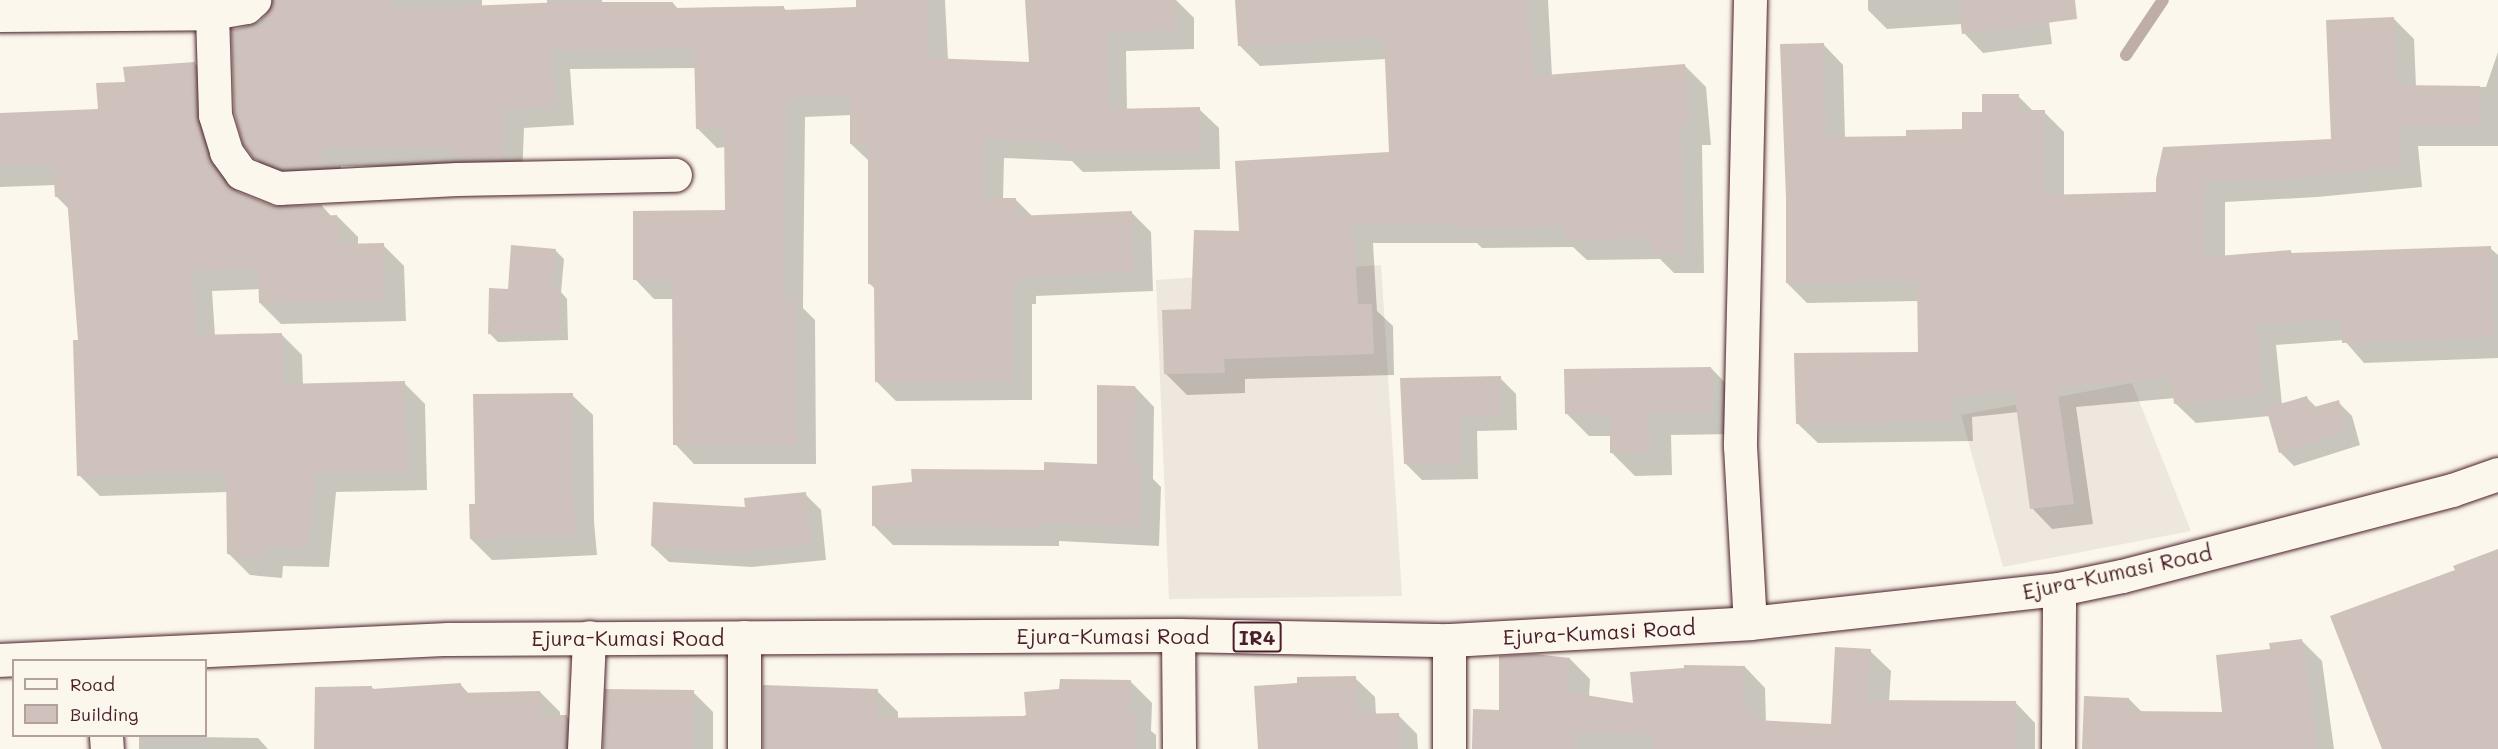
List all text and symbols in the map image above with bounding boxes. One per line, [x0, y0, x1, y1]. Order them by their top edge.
street label: Ejura-Kumasi Road [2020, 540, 2214, 604]
street label: Ejura-Kumasi Road [1502, 614, 1696, 650]
road number: IR4 [1232, 620, 1282, 654]
street label: Ejura-Kumasi Road [1017, 623, 1209, 649]
street label: Ejura-Kumasi Road [532, 625, 724, 651]
legend [12, 659, 207, 737]
text: Road [70, 672, 115, 696]
text: Building [70, 702, 138, 726]

